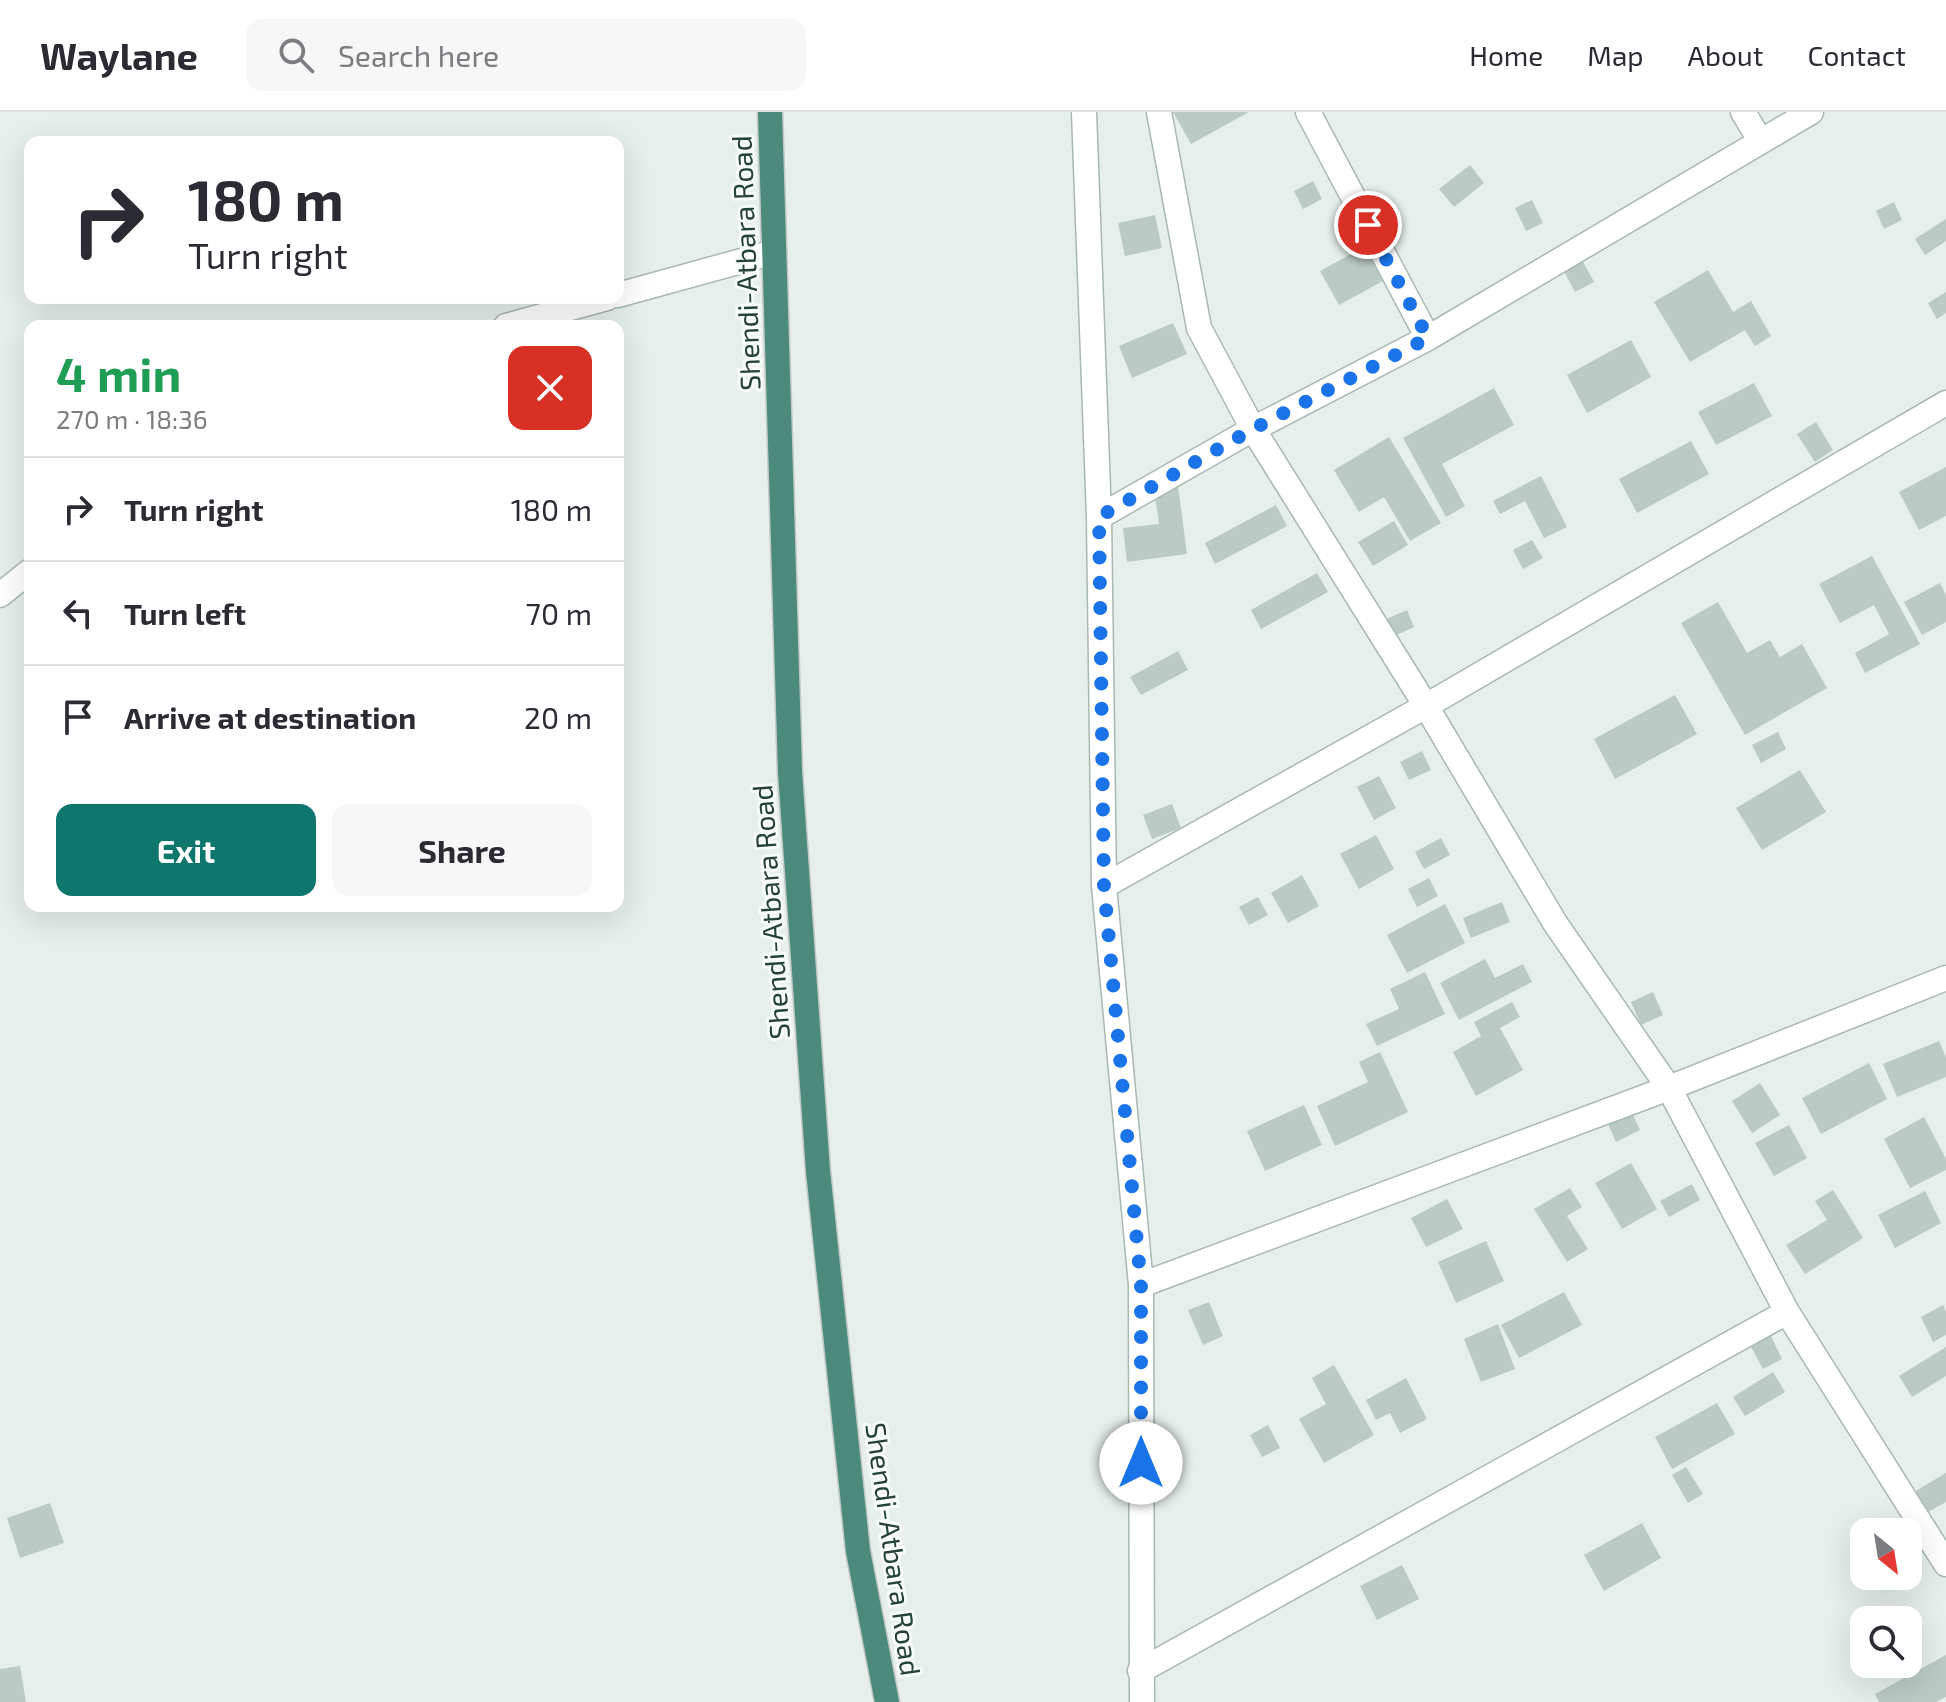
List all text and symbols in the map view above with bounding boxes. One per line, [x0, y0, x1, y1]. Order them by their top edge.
search box [246, 19, 806, 91]
text: Waylane [40, 32, 198, 78]
icon: search [274, 33, 318, 77]
text: Search here [338, 37, 499, 73]
text: Home [1469, 38, 1543, 72]
text: Map [1587, 38, 1644, 72]
text: About [1688, 38, 1763, 72]
text: Contact [1807, 38, 1906, 72]
street label: Shendi-Atbara Road [724, 135, 766, 391]
text: 180 m [188, 165, 344, 232]
icon: right [56, 168, 160, 272]
pin [1334, 191, 1402, 259]
icon: arrive [1346, 203, 1390, 247]
text: Turn right [188, 233, 348, 276]
text: 4 min [56, 344, 181, 402]
button: close [508, 346, 592, 430]
text: 270 m · 18:36 [56, 403, 208, 434]
icon: right [56, 487, 100, 531]
text: Turn right [124, 491, 264, 527]
text: 180 m [511, 491, 592, 527]
icon: left [56, 591, 100, 635]
text: Turn left [124, 595, 246, 631]
text: 70 m [526, 595, 592, 631]
icon: arrive [56, 695, 100, 739]
text: Arrive at destination [124, 699, 416, 735]
text: 20 m [524, 699, 592, 735]
street label: Shendi-Atbara Road [744, 783, 796, 1041]
button: Exit [56, 804, 316, 896]
button: Share [332, 804, 592, 896]
street label: Shendi-Atbara Road [859, 1420, 929, 1678]
position arrow [1099, 1421, 1183, 1505]
north arrow [1850, 1518, 1922, 1590]
map controls [1850, 1518, 1922, 1678]
button: search [1850, 1606, 1922, 1678]

